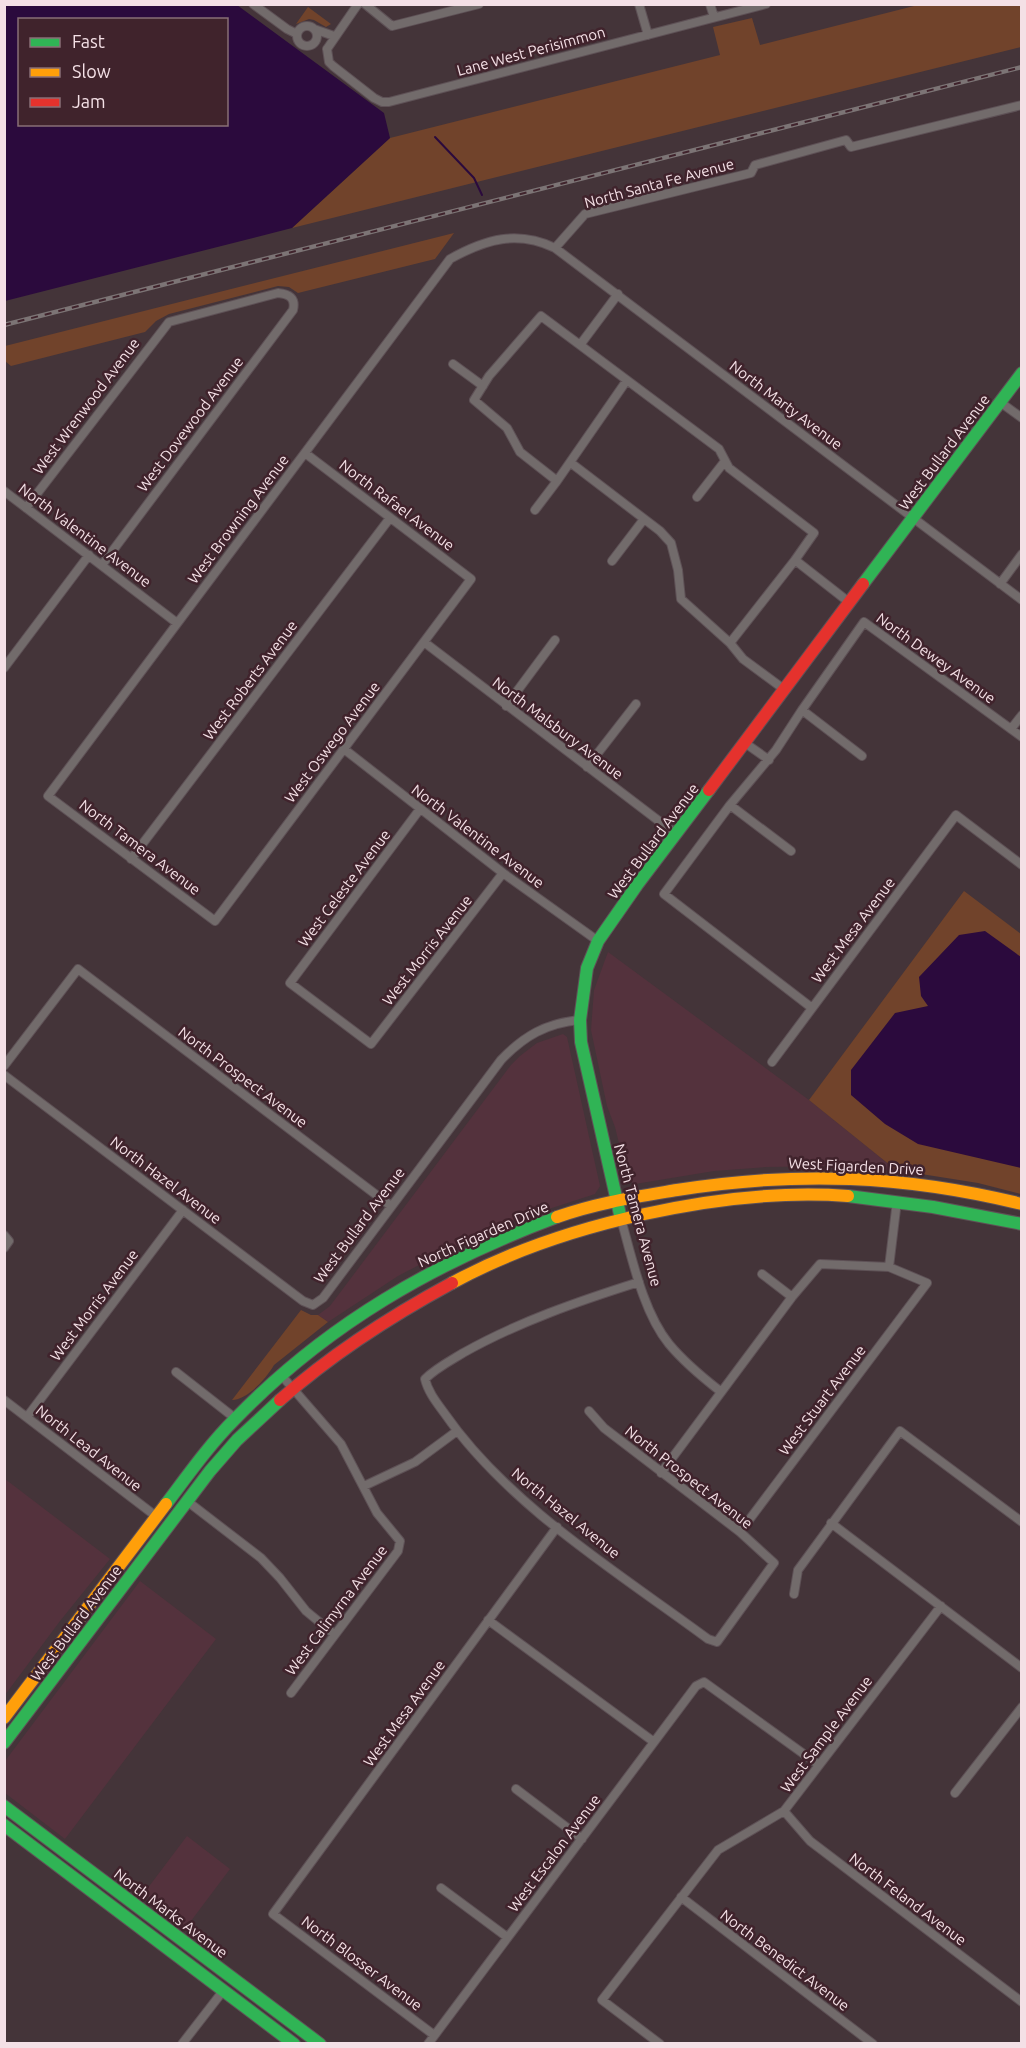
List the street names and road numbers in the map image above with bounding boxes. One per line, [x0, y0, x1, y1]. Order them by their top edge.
street label: Lane West Perisimmon [455, 23, 607, 79]
street label: North Santa Fe Avenue [582, 155, 736, 211]
street label: West Wrenwood Avenue [29, 335, 143, 477]
street label: West Dovewood Avenue [134, 353, 246, 495]
street label: North Marty Avenue [726, 357, 846, 453]
street label: West Bullard Avenue [895, 391, 993, 513]
street label: West Browning Avenue [184, 451, 292, 587]
street label: North Rafael Avenue [336, 456, 458, 554]
street label: North Valentine Avenue [16, 480, 154, 590]
street label: North Dewey Avenue [873, 609, 999, 707]
street label: West Roberts Avenue [200, 617, 300, 743]
street label: North Malsbury Avenue [489, 673, 627, 783]
street label: West Oswego Avenue [281, 678, 383, 806]
street label: West Bullard Avenue [604, 780, 702, 902]
street label: North Valentine Avenue [409, 781, 547, 891]
street label: North Tamera Avenue [76, 796, 204, 898]
street label: West Celeste Avenue [294, 826, 394, 950]
street label: West Mesa Avenue [808, 874, 898, 986]
street label: West Morris Avenue [379, 892, 475, 1008]
street label: North Prospect Avenue [175, 1023, 311, 1131]
street label: North Hazel Avenue [107, 1133, 225, 1227]
street label: North Tamera Avenue [611, 1142, 665, 1288]
street label: West Figarden Drive [788, 1154, 924, 1178]
street label: West Bullard Avenue [310, 1164, 408, 1286]
street label: North Figarden Drive [415, 1198, 551, 1270]
street label: West Morris Avenue [47, 1246, 141, 1364]
street label: West Stuart Avenue [775, 1342, 869, 1458]
street label: North Lead Avenue [33, 1401, 145, 1495]
street label: North Prospect Avenue [622, 1422, 756, 1532]
street label: North Hazel Avenue [509, 1464, 623, 1562]
street label: West Calimyrna Avenue [282, 1542, 390, 1678]
street label: West Bullard Avenue [27, 1562, 125, 1684]
street label: West Mesa Avenue [360, 1657, 448, 1769]
street label: West Sample Avenue [777, 1672, 875, 1796]
street label: West Escalon Avenue [504, 1791, 604, 1915]
street label: North Feland Avenue [846, 1849, 970, 1949]
street label: North Marks Avenue [111, 1865, 231, 1961]
street label: North Benedict Avenue [717, 1906, 853, 2014]
street label: North Blosser Avenue [298, 1912, 426, 2014]

